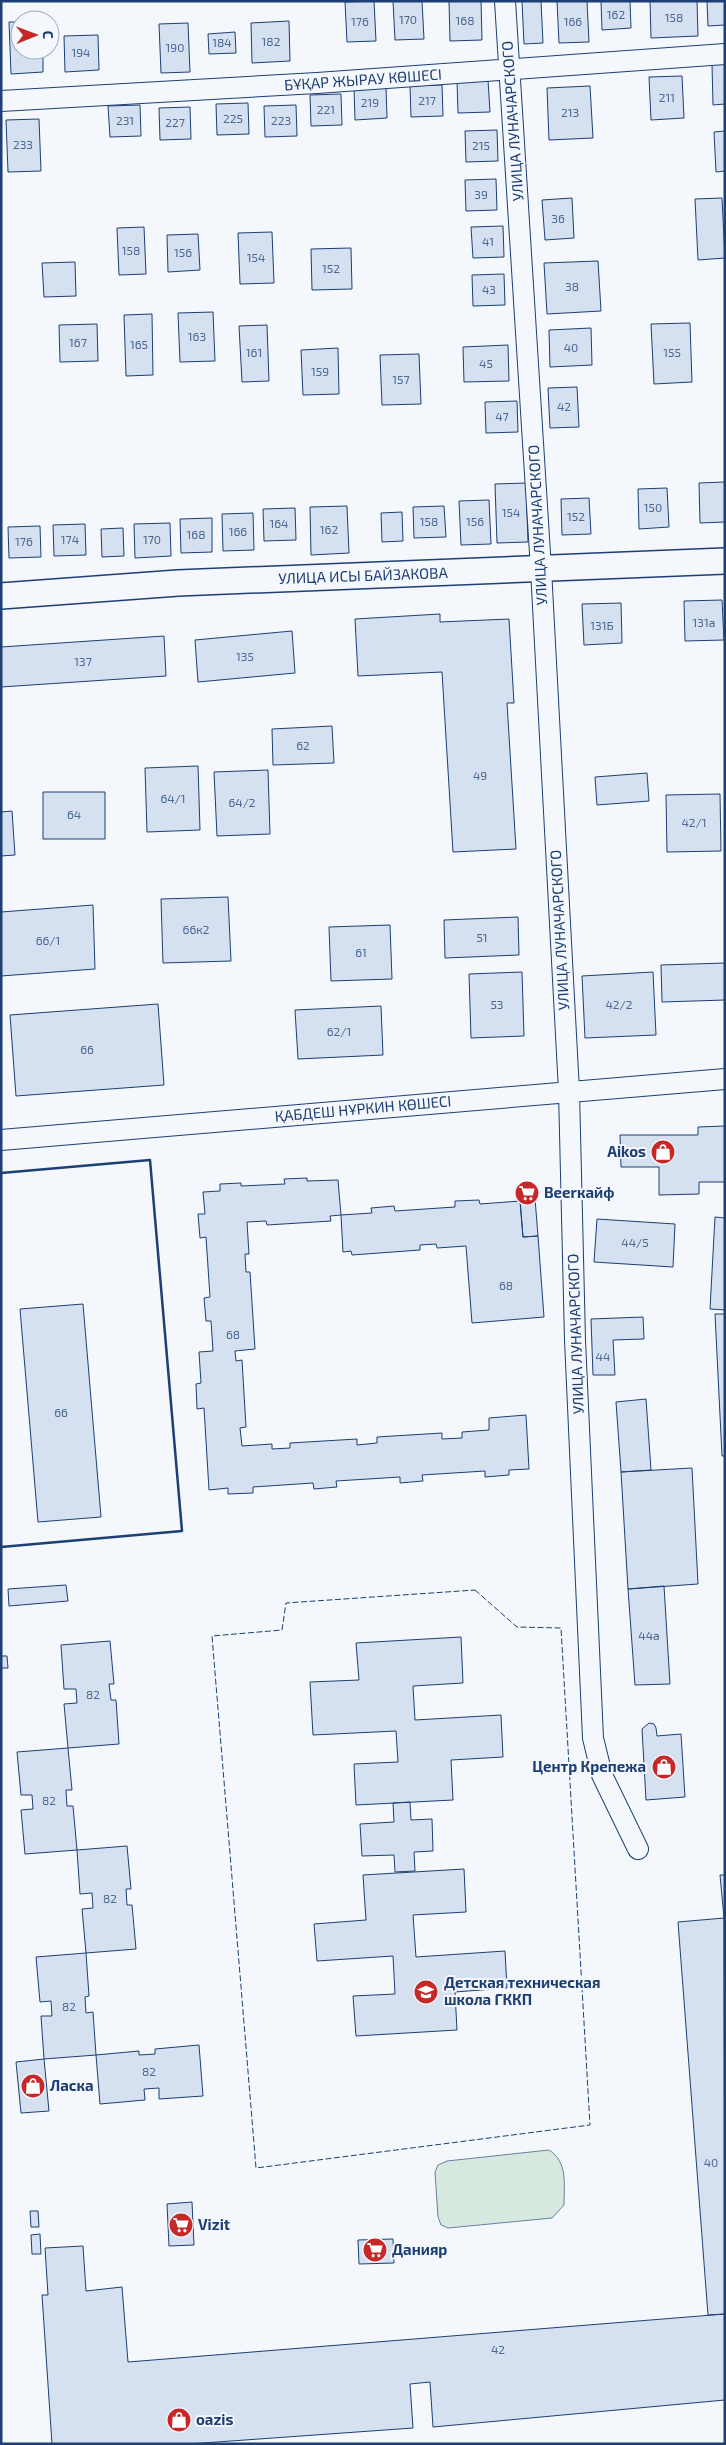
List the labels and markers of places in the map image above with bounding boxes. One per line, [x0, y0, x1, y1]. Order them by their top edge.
shop icon: Aikos [650, 1139, 676, 1165]
place label: Aikos [607, 1142, 646, 1160]
supermarket icon: Beerкайф [514, 1180, 540, 1206]
place label: Beerкайф [544, 1183, 614, 1201]
shop icon: Центр Крепежа [651, 1754, 677, 1780]
place label: Центр Крепежа [532, 1757, 646, 1775]
place label: Детская техническая школа ГККП [444, 1973, 600, 2008]
school or university icon: Детская техническая школа ГККП [413, 1979, 439, 2005]
shop icon: Ласка [20, 2073, 46, 2099]
place label: Ласка [50, 2076, 94, 2094]
supermarket icon: Vizit [168, 2212, 194, 2238]
place label: Vizit [198, 2215, 230, 2233]
supermarket icon: Данияр [362, 2237, 388, 2263]
place label: Данияр [392, 2240, 447, 2258]
shop icon: oazis [166, 2407, 192, 2433]
place label: oazis [196, 2410, 233, 2428]

